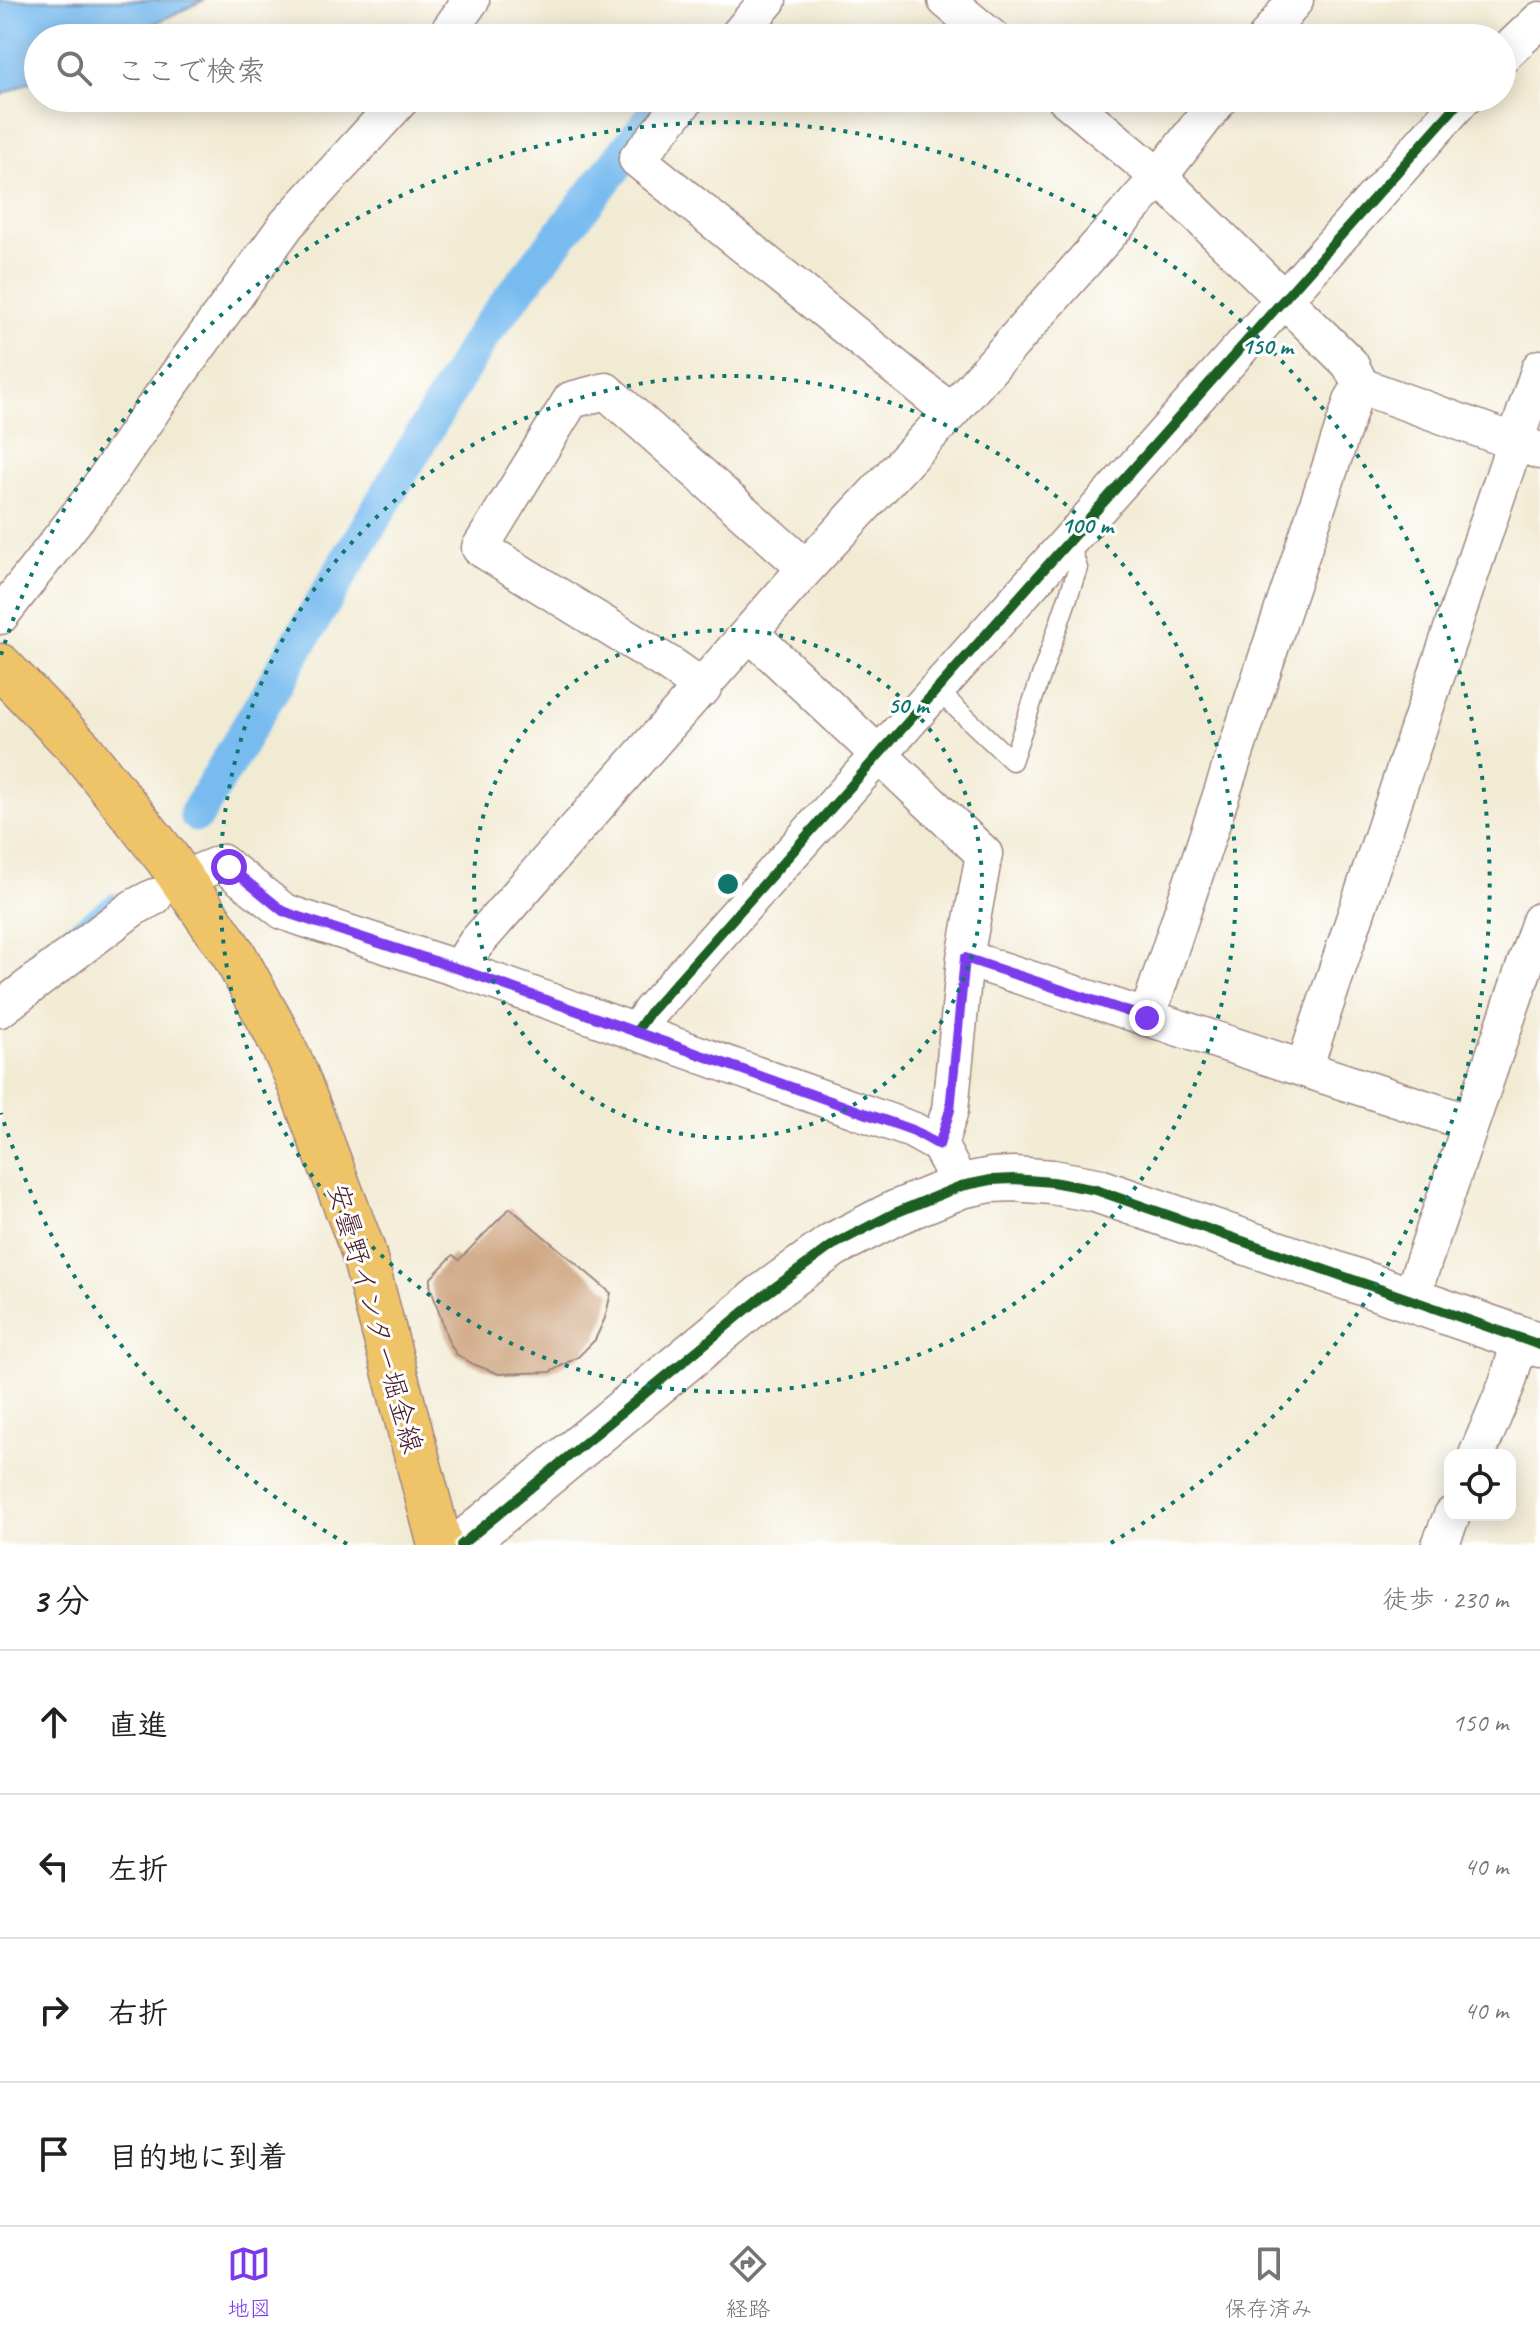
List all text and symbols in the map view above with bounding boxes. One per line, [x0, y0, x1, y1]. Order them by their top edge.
search box [24, 24, 1516, 112]
icon: search [52, 46, 96, 90]
text: ここで検索 [116, 52, 266, 90]
text: 150 m [1241, 331, 1295, 361]
text: 100 m [1061, 510, 1115, 540]
text: 50 m [888, 690, 931, 720]
route start [211, 849, 247, 885]
centre of rings [714, 870, 742, 898]
route end [1129, 1000, 1165, 1036]
street label: 安曇野インター堀金線 [320, 1179, 431, 1457]
map controls [1444, 1449, 1516, 1521]
button: locate [1444, 1449, 1516, 1521]
text: 3 分 [32, 1579, 90, 1622]
text: 徒歩 · 230 m [1383, 1583, 1508, 1616]
icon: ahead [32, 1700, 76, 1744]
text: 直進 [108, 1706, 168, 1744]
text: 150 m [1452, 1706, 1508, 1739]
icon: left [32, 1844, 76, 1888]
text: 左折 [108, 1850, 168, 1888]
text: 40 m [1464, 1850, 1508, 1883]
icon: right [32, 1988, 76, 2032]
text: 右折 [108, 1994, 168, 2032]
text: 40 m [1464, 1994, 1508, 2027]
icon: arrive [32, 2132, 76, 2176]
text: 目的地に到着 [108, 2138, 288, 2176]
tab: 地図 [227, 2242, 271, 2323]
tab: 経路 [726, 2242, 770, 2323]
tab: 保存済み [1225, 2242, 1313, 2323]

